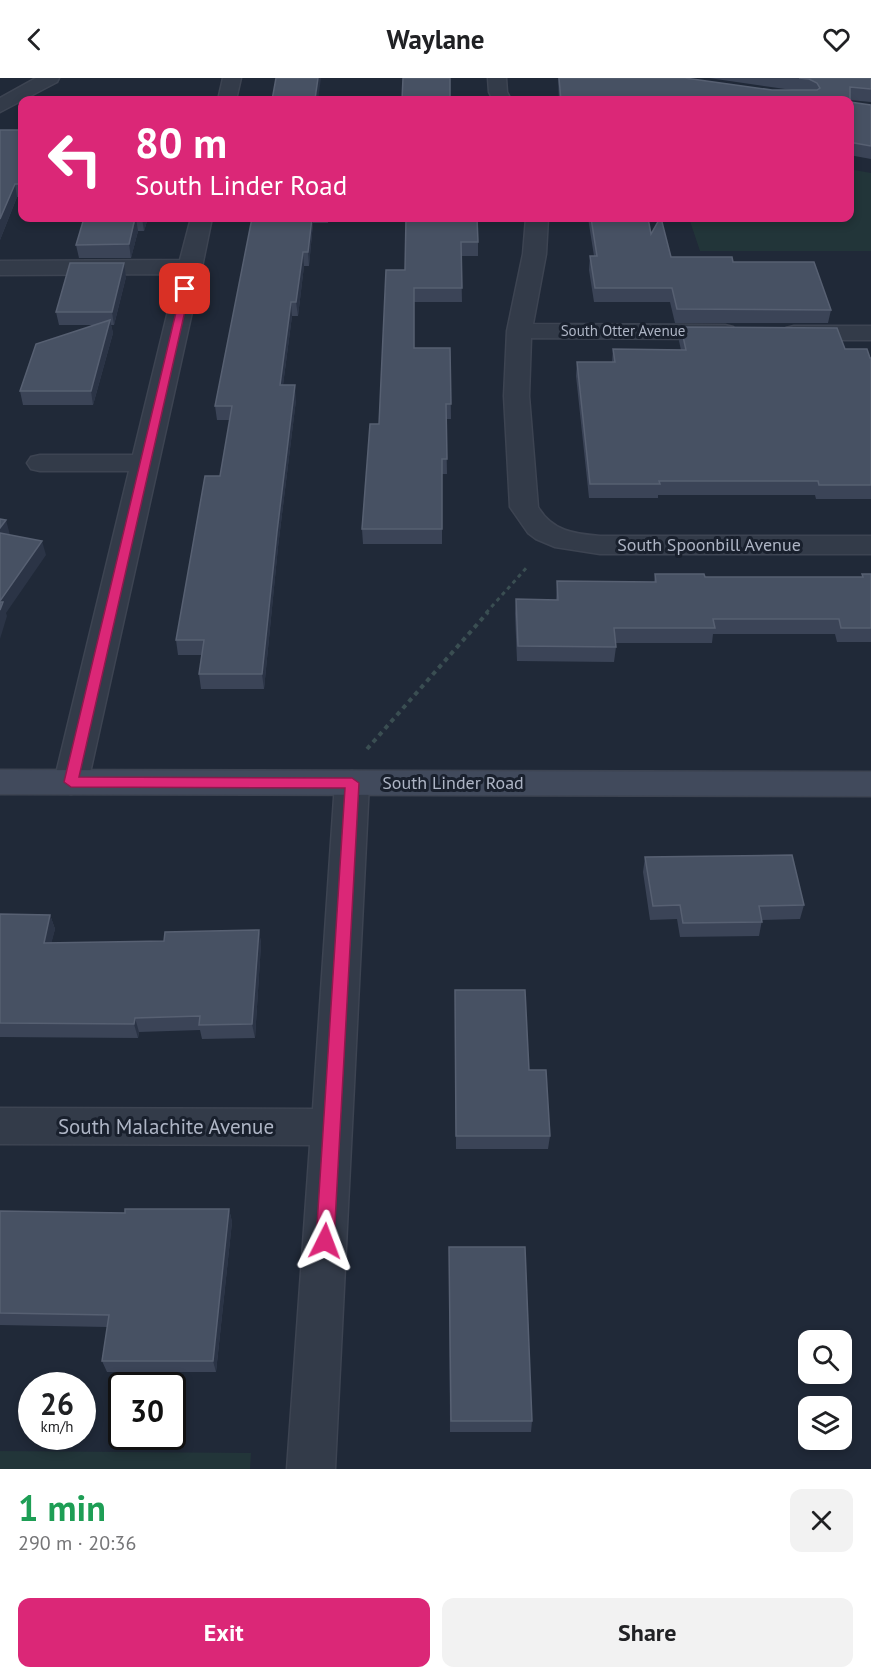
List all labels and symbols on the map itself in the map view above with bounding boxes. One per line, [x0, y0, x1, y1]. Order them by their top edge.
pin [159, 263, 210, 314]
street label: South Otter Avenue [561, 321, 685, 340]
street label: South Spoonbill Avenue [617, 533, 801, 556]
street label: South Linder Road [382, 771, 524, 794]
street label: South Malachite Avenue [58, 1113, 274, 1140]
position arrow [293, 1209, 357, 1273]
speed limit sign: 30 [108, 1372, 186, 1450]

